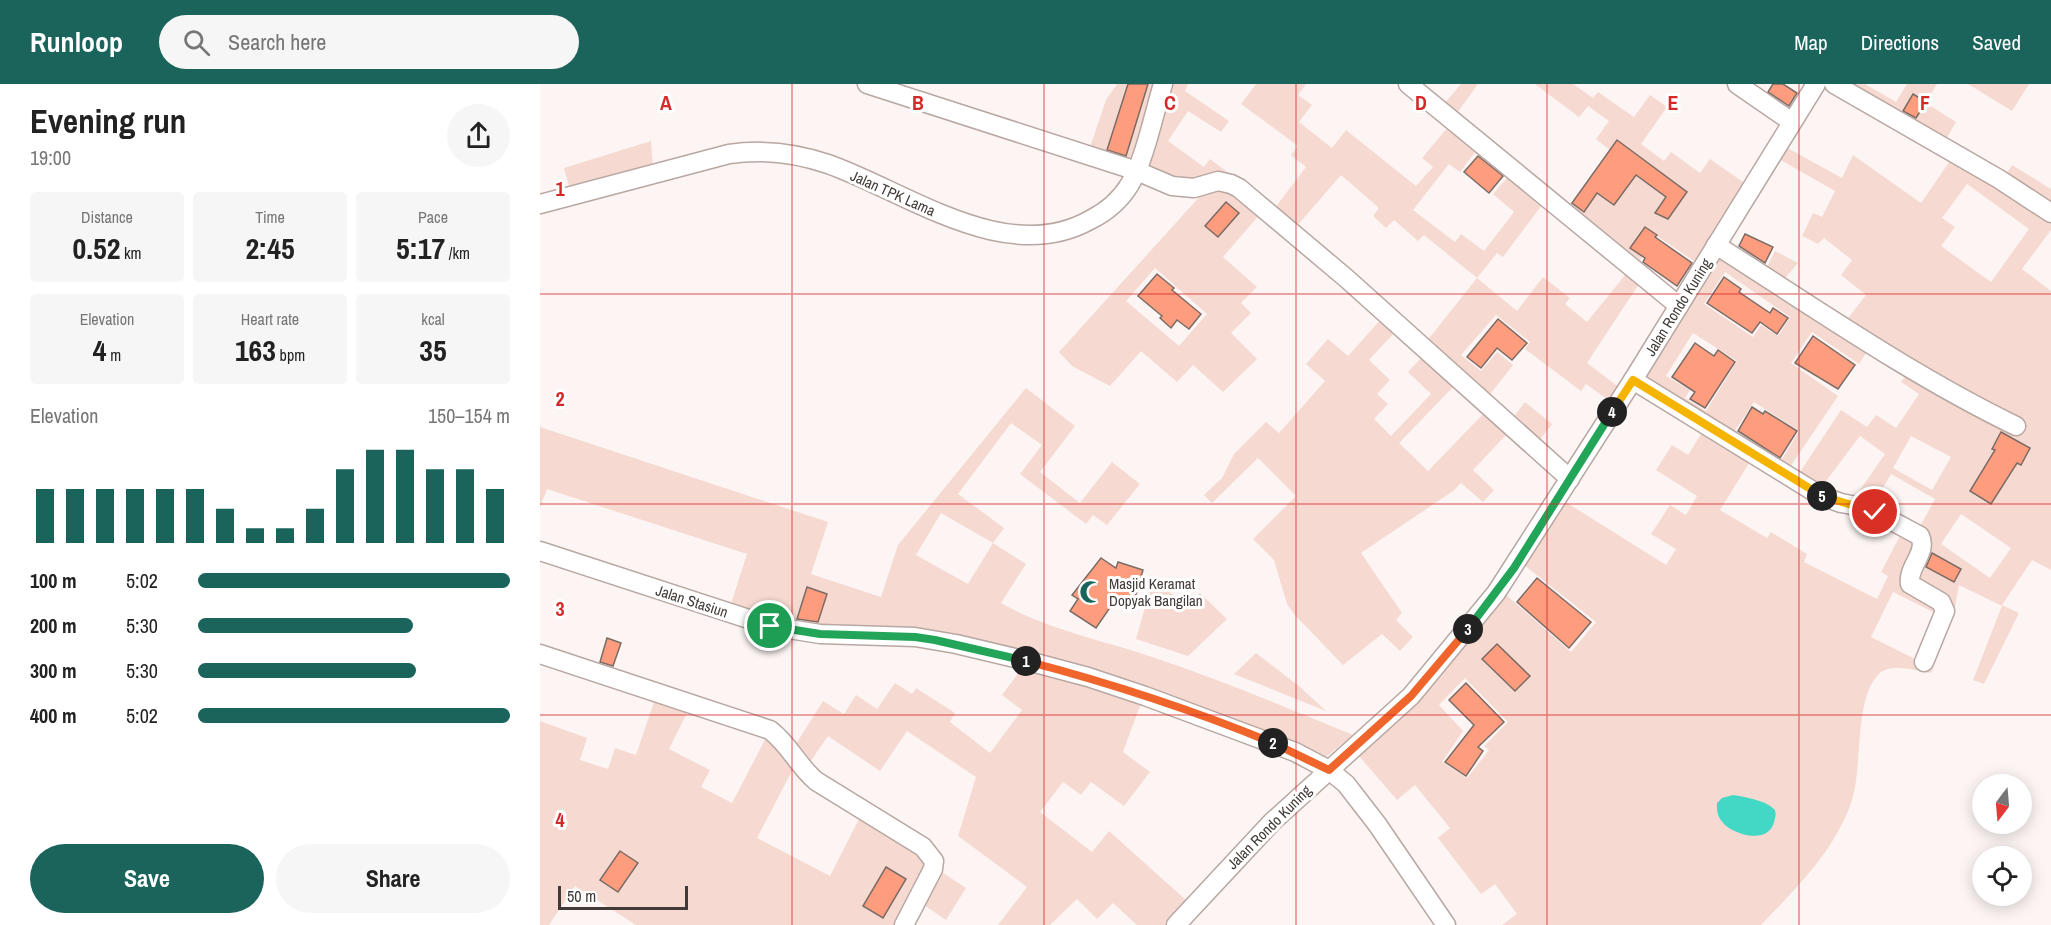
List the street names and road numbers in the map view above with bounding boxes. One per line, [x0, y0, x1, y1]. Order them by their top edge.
street label: Jalan TPK Lama [847, 165, 939, 221]
street label: Jalan Rondo Kuning [1640, 254, 1717, 360]
street label: Jalan Stasiun [653, 579, 731, 623]
street label: Jalan Rondo Kuning [1222, 780, 1316, 874]

